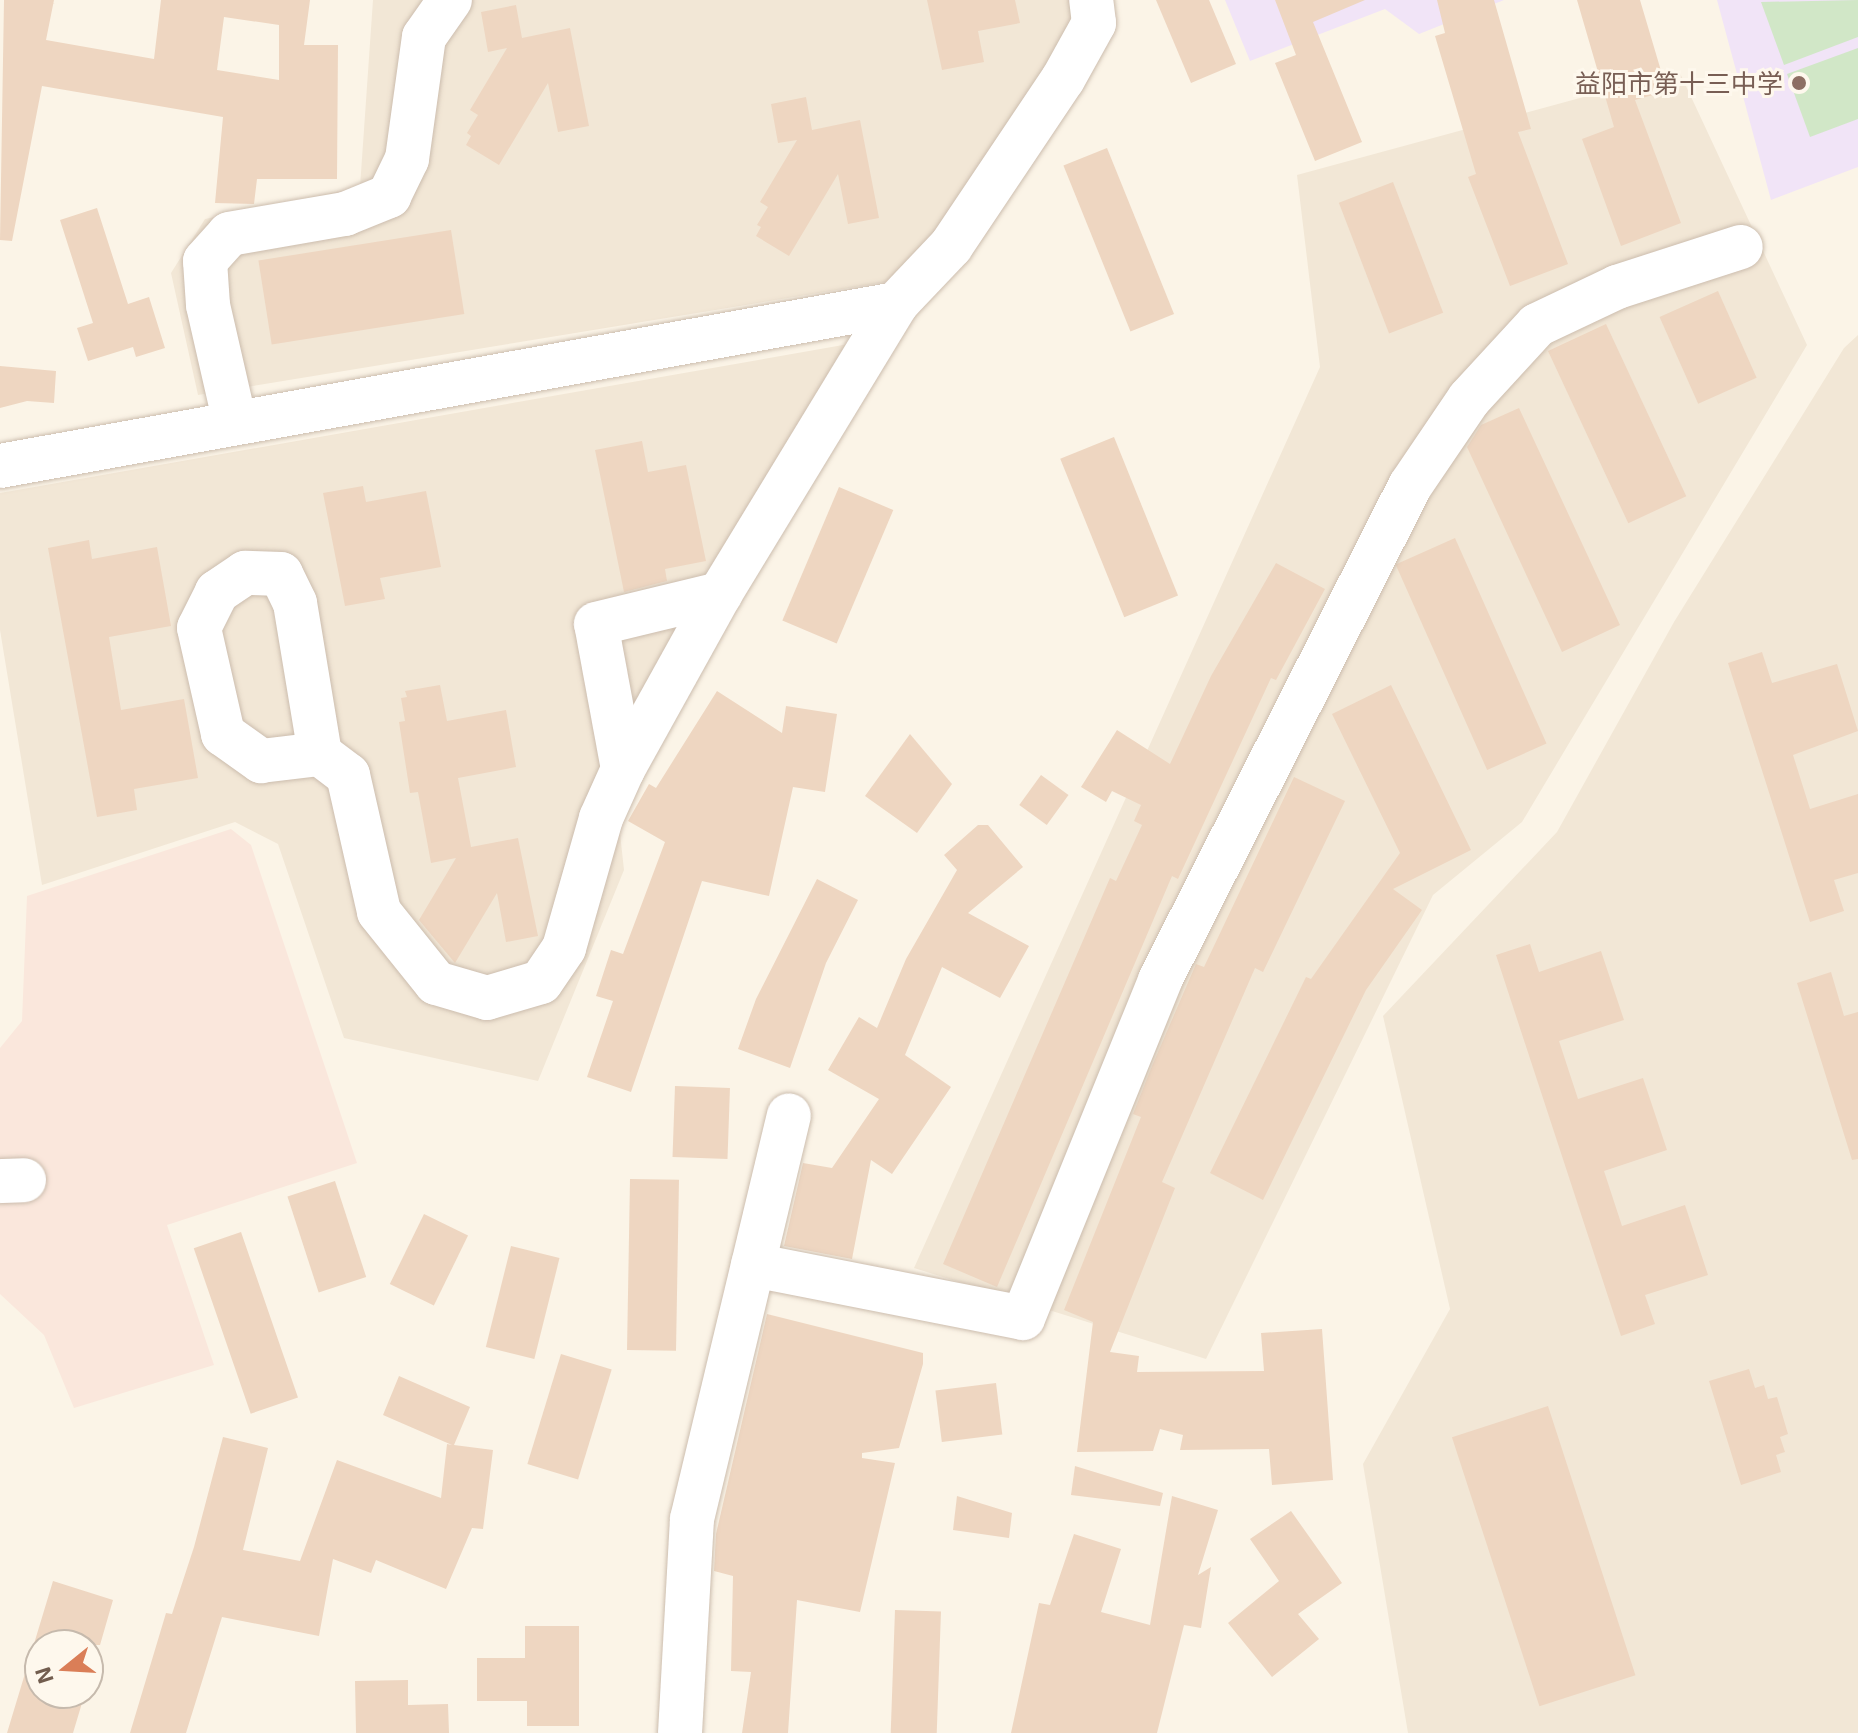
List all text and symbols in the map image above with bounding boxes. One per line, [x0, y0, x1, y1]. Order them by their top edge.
place label: 益阳市第十三中学 [1575, 67, 1783, 99]
marker: 益阳市第十三中学 [1790, 74, 1808, 92]
north arrow [24, 1629, 104, 1709]
text: N [28, 1664, 58, 1687]

